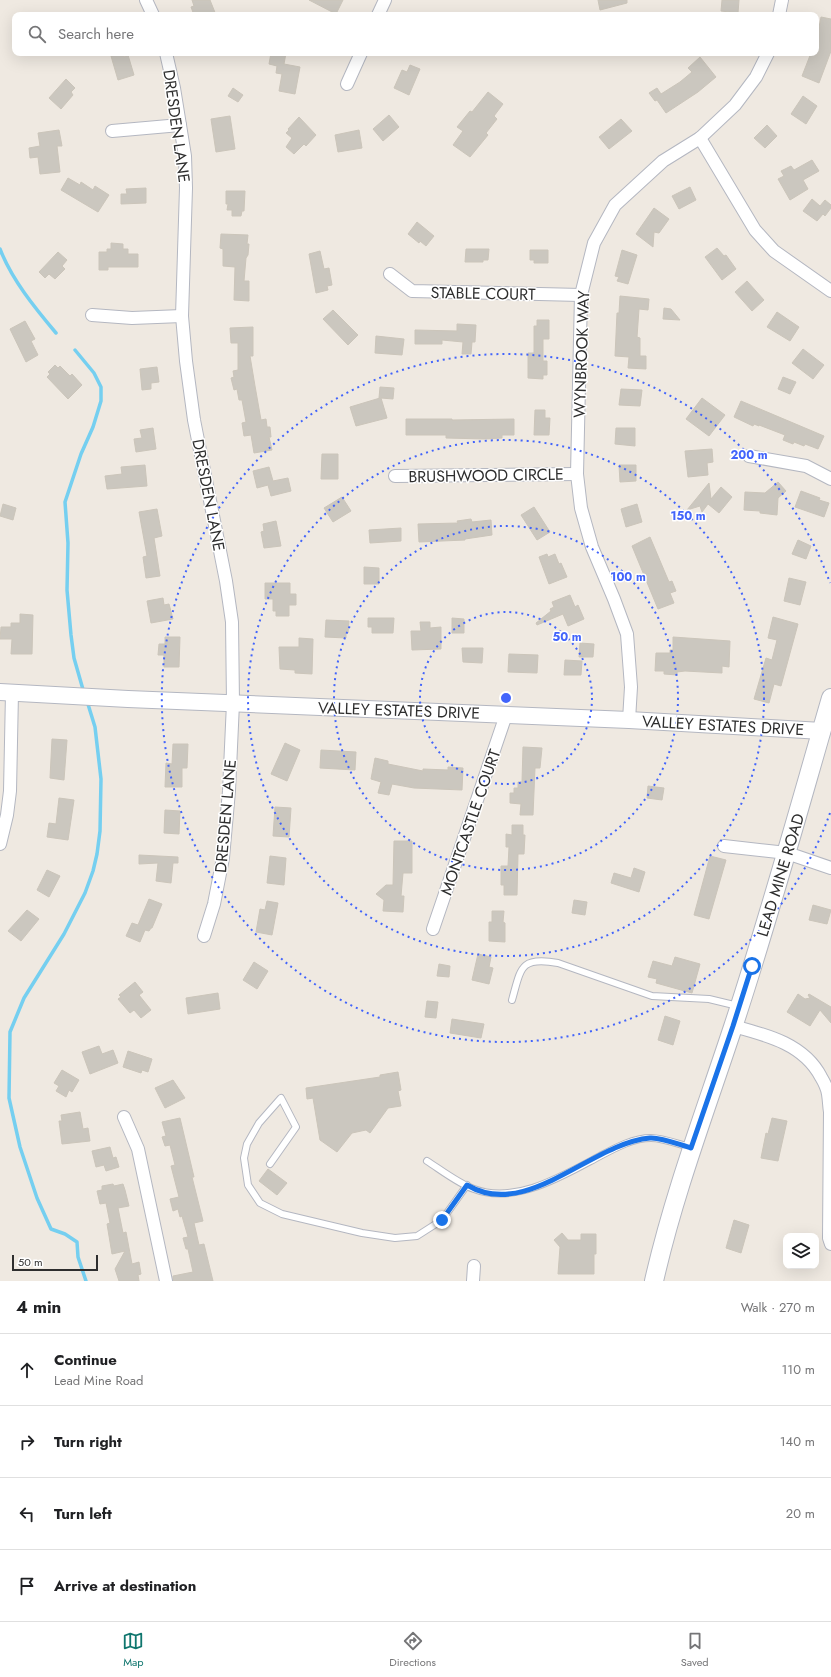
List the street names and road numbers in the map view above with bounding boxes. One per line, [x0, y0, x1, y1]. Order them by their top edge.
street label: DRESDEN LANE [157, 68, 196, 184]
street label: STABLE COURT [430, 281, 536, 306]
street label: WYNBROOK WAY [568, 290, 595, 418]
street label: DRESDEN LANE [186, 437, 231, 553]
street label: BRUSHWOOD CIRCLE [408, 463, 564, 488]
street label: VALLEY ESTATES DRIVE [317, 696, 480, 725]
street label: VALLEY ESTATES DRIVE [641, 710, 805, 741]
street label: MONTCASTLE COURT [435, 746, 506, 898]
street label: DRESDEN LANE [209, 758, 242, 874]
street label: LEAD MINE ROAD [751, 811, 810, 940]

